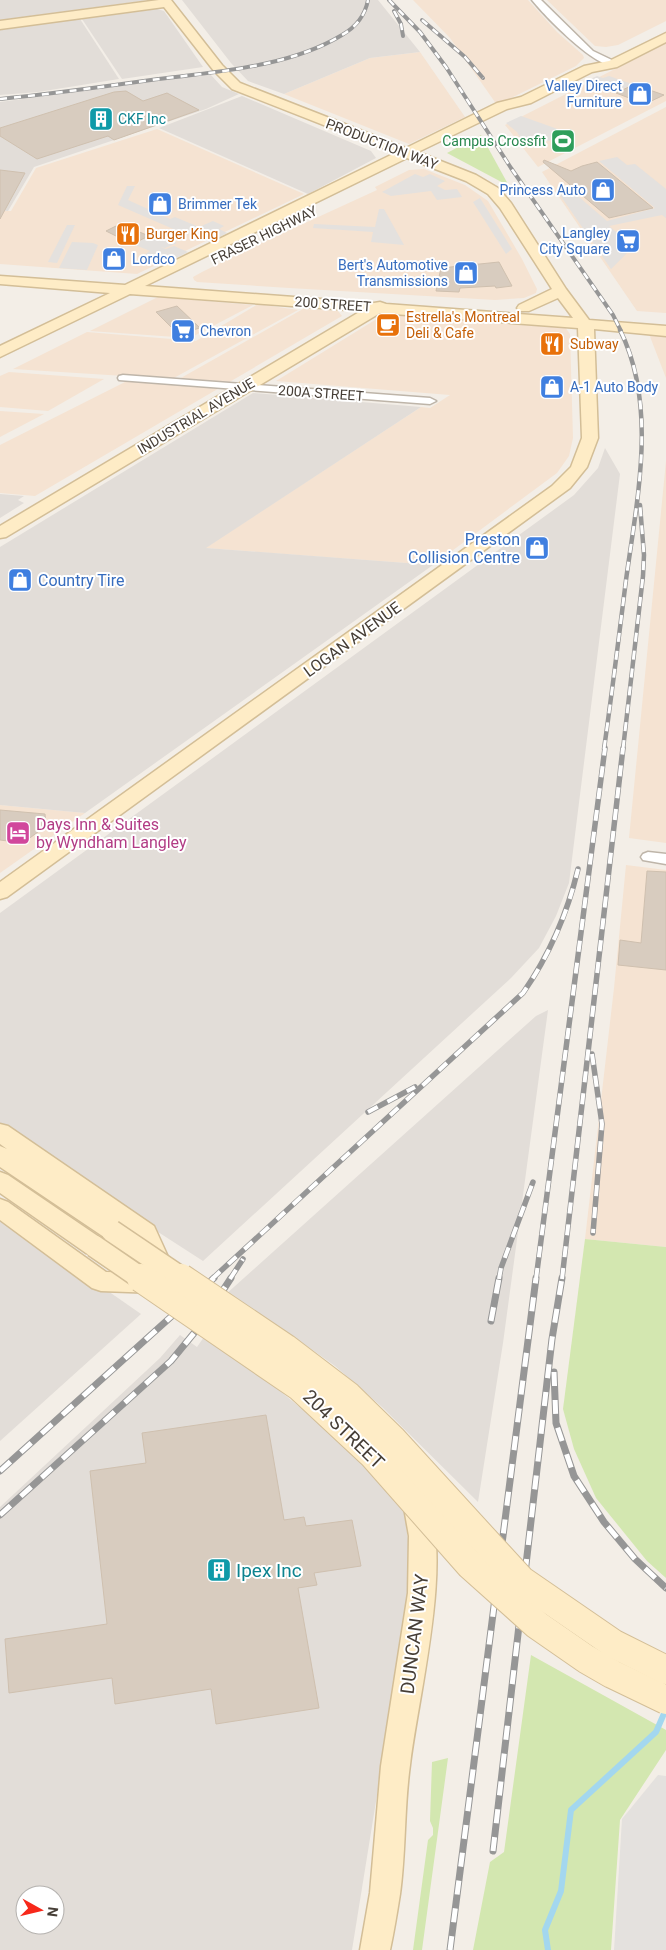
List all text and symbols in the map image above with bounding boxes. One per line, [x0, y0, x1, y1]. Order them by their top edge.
place label: Valley Direct Furniture [545, 78, 622, 110]
shop icon: Valley Direct Furniture [627, 81, 653, 107]
building icon: CKF Inc [88, 106, 114, 132]
place label: CKF Inc [118, 111, 166, 127]
street label: PRODUCTION WAY [324, 115, 441, 173]
sports icon: Campus Crossfit [550, 128, 576, 154]
place label: Campus Crossfit [442, 133, 546, 149]
shop icon: Princess Auto [590, 177, 616, 203]
place label: Princess Auto [499, 182, 586, 198]
shop icon: Brimmer Tek [147, 191, 173, 217]
place label: Brimmer Tek [178, 196, 258, 212]
street label: FRASER HIGHWAY [208, 202, 320, 268]
restaurant icon: Burger King [115, 221, 141, 247]
place label: Langley City Square [539, 225, 610, 257]
place label: Burger King [146, 226, 218, 242]
supermarket icon: Langley City Square [615, 228, 641, 254]
shop icon: Lordco [101, 246, 127, 272]
place label: Lordco [132, 251, 175, 267]
place label: Bert's Automotive Transmissions [338, 257, 448, 289]
shop icon: Bert's Automotive Transmissions [453, 260, 479, 286]
street label: 200 STREET [294, 293, 372, 315]
place label: Estrella's Montreal Deli & Cafe [406, 309, 520, 341]
cafe icon: Estrella's Montreal Deli & Cafe [375, 312, 401, 338]
supermarket icon: Chevron [170, 318, 196, 344]
place label: Chevron [200, 323, 251, 339]
restaurant icon: Subway [539, 331, 565, 357]
place label: Subway [570, 336, 619, 352]
shop icon: A-1 Auto Body [539, 374, 565, 400]
street label: INDUSTRIAL AVENUE [135, 375, 258, 457]
place label: A-1 Auto Body [570, 379, 659, 395]
street label: 200A STREET [278, 382, 365, 404]
place label: Preston Collision Centre [408, 530, 520, 567]
shop icon: Preston Collision Centre [524, 535, 550, 561]
shop icon: Country Tire [7, 567, 33, 593]
place label: Country Tire [38, 571, 124, 590]
street label: LOGAN AVENUE [300, 598, 405, 681]
place label: Days Inn & Suites by Wyndham Langley [36, 815, 187, 852]
hotel icon: Days Inn & Suites by Wyndham Langley [5, 820, 31, 846]
street label: 204 STREET [298, 1385, 389, 1474]
building icon: Ipex Inc [206, 1557, 232, 1583]
place label: Ipex Inc [236, 1559, 302, 1582]
street label: DUNCAN WAY [396, 1572, 433, 1695]
north arrow [15, 1885, 65, 1935]
text: N [44, 1906, 61, 1918]

